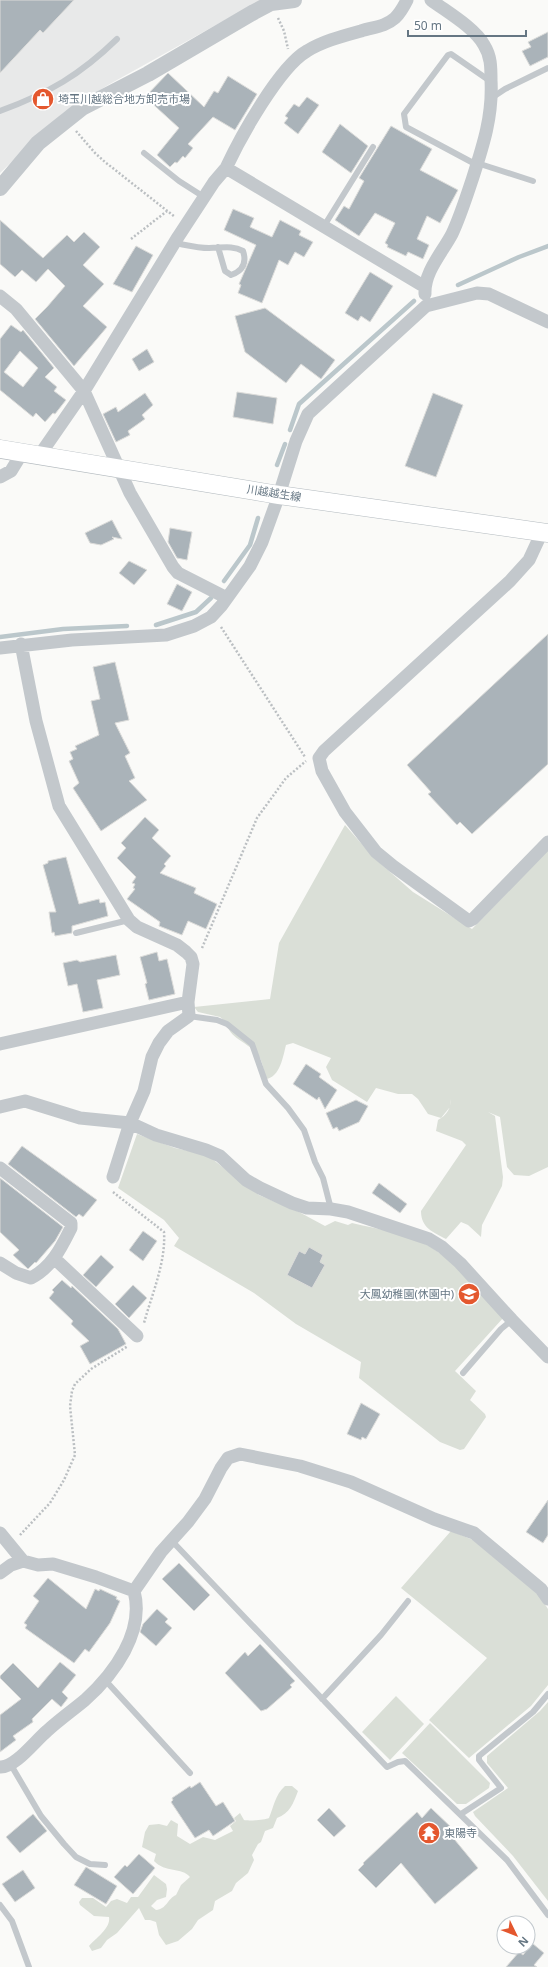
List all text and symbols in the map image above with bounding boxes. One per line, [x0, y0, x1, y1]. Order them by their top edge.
scale bar [408, 12, 526, 38]
text: 50 m [414, 17, 442, 34]
shop icon: 埼玉川越総合地方卸売市場 [30, 86, 56, 112]
place label: 埼玉川越総合地方卸売市場 [58, 91, 190, 106]
street label: 川越越生線 [246, 481, 302, 504]
school or university icon: 大鳳幼稚園(休園中) [456, 1281, 482, 1307]
place label: 大鳳幼稚園(休園中) [359, 1286, 454, 1301]
temple icon: 東陽寺 [416, 1820, 442, 1846]
place label: 東陽寺 [444, 1825, 477, 1840]
north arrow [496, 1915, 536, 1955]
text: N [515, 1934, 532, 1951]

